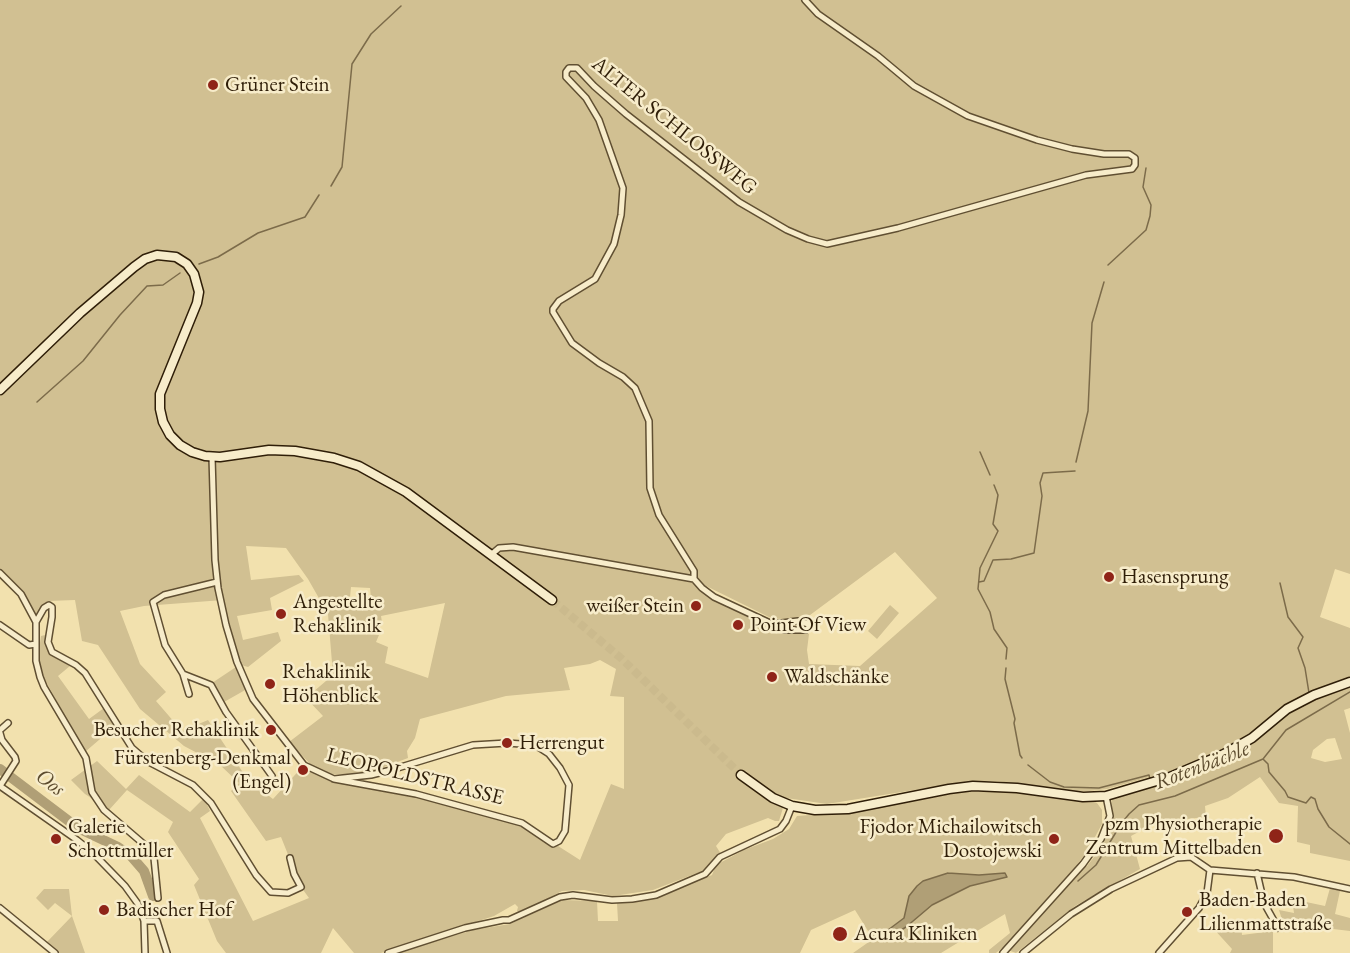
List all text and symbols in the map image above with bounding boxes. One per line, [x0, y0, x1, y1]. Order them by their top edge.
street label: ALTER SCHLOSSWEG [586, 52, 762, 200]
place label: Grüner Stein [225, 72, 330, 98]
marker: Grüner Stein [206, 78, 220, 92]
place label: Hasensprung [1121, 564, 1228, 590]
marker: Hasensprung [1102, 570, 1116, 584]
place label: Angestellte Rehaklinik [293, 589, 382, 639]
place label: weißer Stein [586, 593, 684, 619]
marker: weißer Stein [689, 599, 703, 613]
marker: Angestellte Rehaklinik [274, 607, 288, 621]
place label: Point Of View [750, 612, 866, 638]
marker: Point Of View [731, 618, 745, 632]
place label: Rehaklinik Höhenblick [282, 659, 378, 709]
place label: Waldschänke [784, 664, 889, 690]
marker: Waldschänke [765, 670, 779, 684]
marker: Rehaklinik Höhenblick [263, 677, 277, 691]
place label: Besucher Rehaklinik [93, 717, 259, 743]
marker: Besucher Rehaklinik [264, 723, 278, 737]
place label: Herrengut [519, 730, 604, 756]
marker: Herrengut [500, 736, 514, 750]
water label: Rotenbächle [1151, 736, 1253, 796]
street label: LEOPOLDSTRASSE [324, 743, 506, 811]
place label: Fürstenberg-Denkmal (Engel) [114, 745, 291, 795]
water label: Oos [30, 763, 70, 803]
marker: Fürstenberg-Denkmal (Engel) [296, 763, 310, 777]
place label: pzm Physiotherapie Zentrum Mittelbaden [1086, 811, 1262, 861]
place label: Galerie Schottmüller [68, 814, 173, 864]
place label: Fjodor Michailowitsch Dostojewski [860, 814, 1042, 864]
marker: pzm Physiotherapie Zentrum Mittelbaden [1267, 827, 1285, 845]
marker: Galerie Schottmüller [49, 832, 63, 846]
marker: Fjodor Michailowitsch Dostojewski [1047, 832, 1061, 846]
place label: Baden-Baden Lilienmattstraße [1199, 887, 1331, 937]
place label: Badischer Hof [116, 897, 232, 923]
marker: Badischer Hof [97, 903, 111, 917]
marker: Baden-Baden Lilienmattstraße [1180, 905, 1194, 919]
place label: Acura Kliniken [854, 921, 978, 947]
marker: Acura Kliniken [831, 925, 849, 943]

